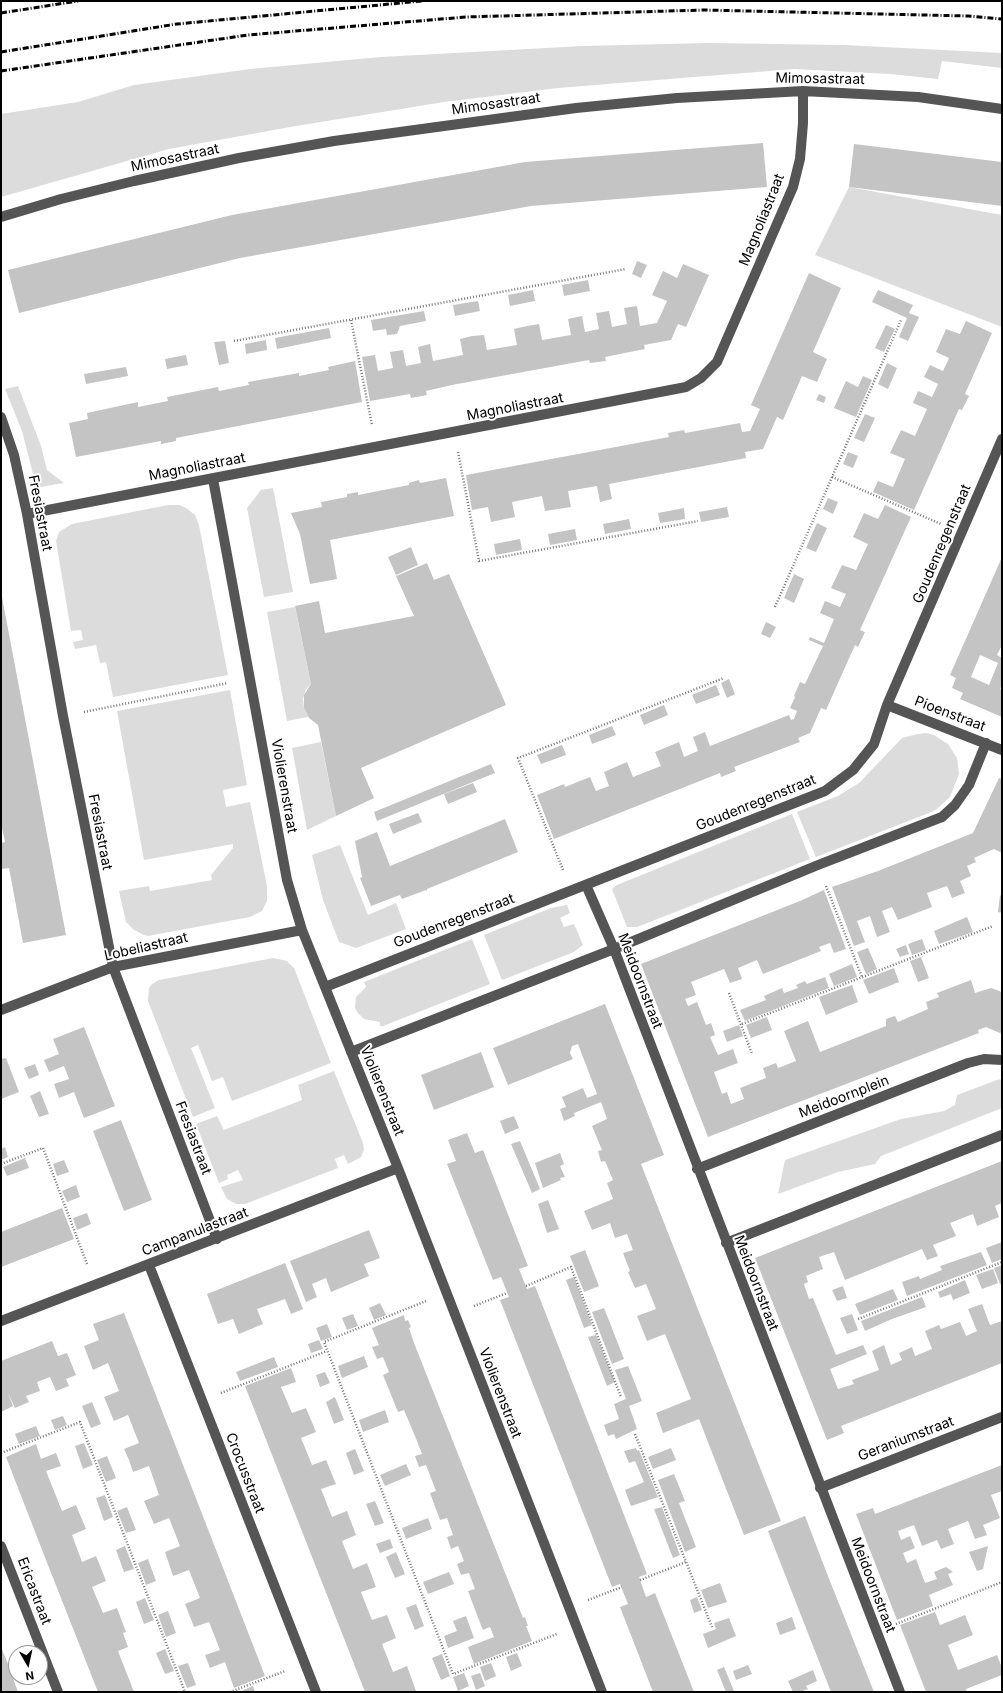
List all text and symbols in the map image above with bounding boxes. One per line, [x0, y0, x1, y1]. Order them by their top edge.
street label: Mimosastraat [775, 70, 865, 88]
street label: Mimosastraat [451, 89, 541, 119]
street label: Mimosastraat [129, 140, 221, 176]
street label: Magnoliastraat [736, 171, 788, 269]
street label: Magnoliastraat [465, 389, 565, 425]
street label: Magnoliastraat [147, 449, 247, 485]
street label: Fresiastraat [24, 473, 56, 553]
street label: Goudenregenstraat [909, 482, 975, 606]
street label: Pioenstraat [912, 693, 988, 735]
street label: Violierenstraat [267, 738, 301, 834]
street label: Goudenregenstraat [694, 771, 818, 835]
street label: Fresiastraat [84, 792, 116, 872]
street label: Goudenregenstraat [391, 890, 517, 952]
street label: Lobeliastraat [103, 929, 189, 965]
street label: Meidoornstraat [614, 931, 666, 1031]
street label: Violierenstraat [356, 1044, 408, 1138]
street label: Meidoornplein [797, 1072, 891, 1122]
street label: Fresiastraat [171, 1099, 215, 1177]
street label: Campanulastraat [140, 1204, 250, 1260]
street label: Meidoornstraat [730, 1233, 782, 1333]
street label: Violierenstraat [475, 1345, 525, 1441]
street label: Geraniumstraat [856, 1413, 956, 1465]
street label: Crocusstraat [222, 1430, 268, 1516]
street label: Meidoornstraat [847, 1535, 899, 1635]
street label: Ericastraat [13, 1555, 55, 1627]
north arrow [8, 1645, 48, 1685]
text: N [24, 1668, 35, 1683]

